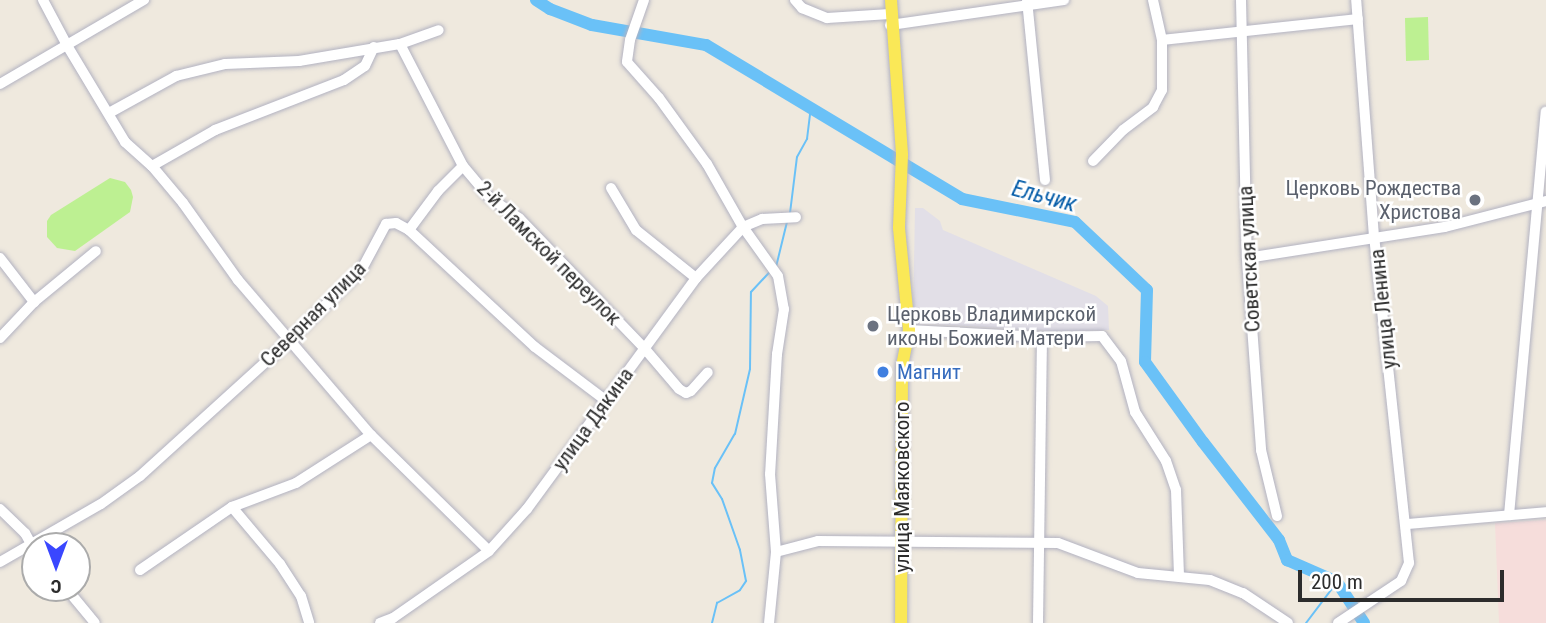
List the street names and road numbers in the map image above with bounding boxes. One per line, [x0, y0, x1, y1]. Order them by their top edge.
street label: 2-й Ламской переулок [472, 176, 626, 330]
street label: Советская улица [1233, 185, 1265, 333]
street label: улица Ленина [1364, 248, 1402, 370]
street label: Северная улица [255, 256, 371, 372]
street label: улица Дякина [547, 363, 639, 475]
street label: улица Маяковского [889, 402, 915, 572]

